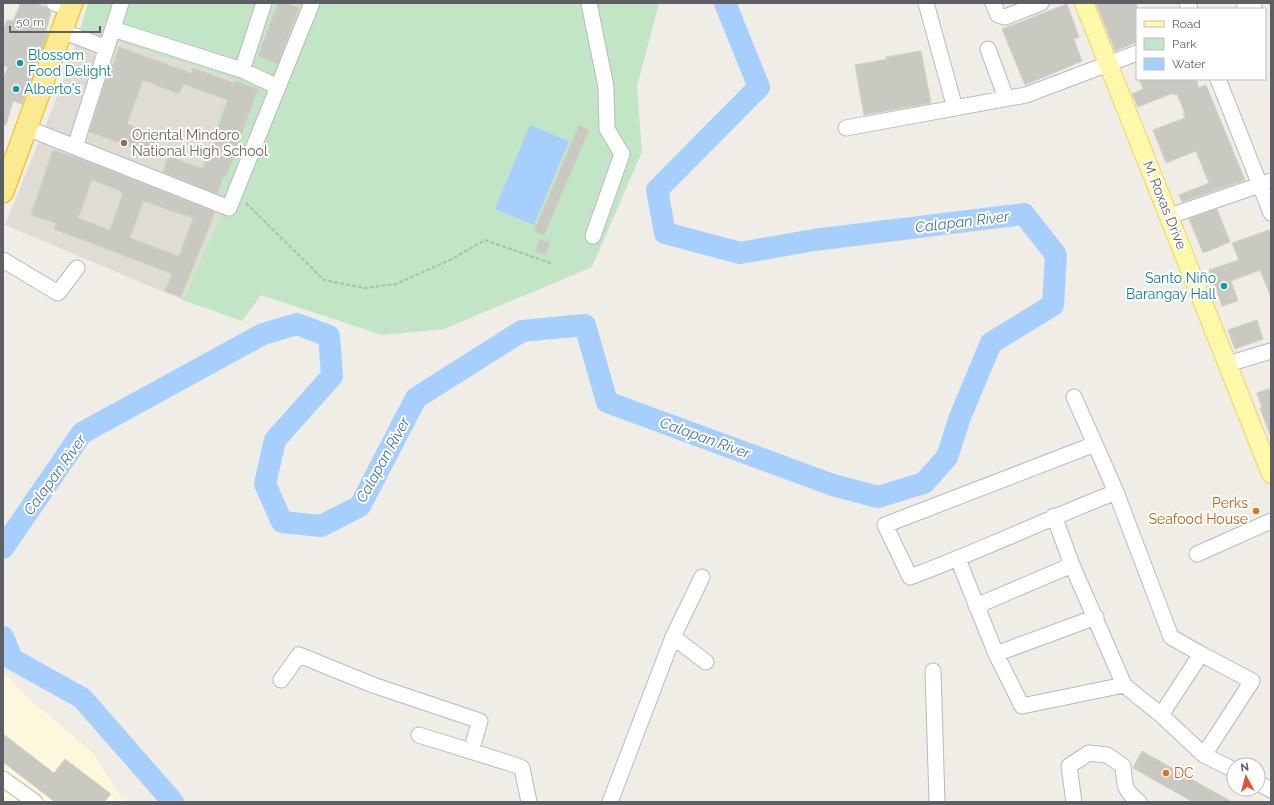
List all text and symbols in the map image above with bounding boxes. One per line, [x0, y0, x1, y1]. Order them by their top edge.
scale bar [10, 8, 100, 34]
legend [1136, 8, 1266, 80]
text: 50 m [16, 15, 44, 29]
text: Road [1172, 17, 1201, 31]
text: Park [1172, 37, 1197, 51]
place label: Blossom Food Delight [28, 47, 112, 79]
text: Water [1172, 57, 1206, 71]
marker: Blossom Food Delight [15, 58, 25, 68]
place label: Alberto's [24, 81, 81, 97]
marker: Alberto's [11, 84, 21, 94]
place label: Oriental Mindoro National High School [132, 127, 268, 159]
marker: Oriental Mindoro National High School [119, 138, 129, 148]
street label: M. Roxas Drive [1140, 159, 1190, 251]
water label: Calapan River [914, 207, 1011, 237]
place label: Santo Niño Barangay Hall [1126, 270, 1216, 302]
marker: Santo Niño Barangay Hall [1219, 281, 1229, 291]
water label: Calapan River [657, 413, 753, 463]
water label: Calapan River [352, 414, 414, 506]
water label: Calapan River [20, 431, 91, 519]
place label: Perks Seafood House [1149, 495, 1248, 527]
marker: Perks Seafood House [1251, 506, 1261, 516]
north arrow [1226, 757, 1266, 797]
text: N [1240, 761, 1250, 775]
place label: DC [1174, 765, 1194, 781]
marker: DC [1161, 768, 1171, 778]

